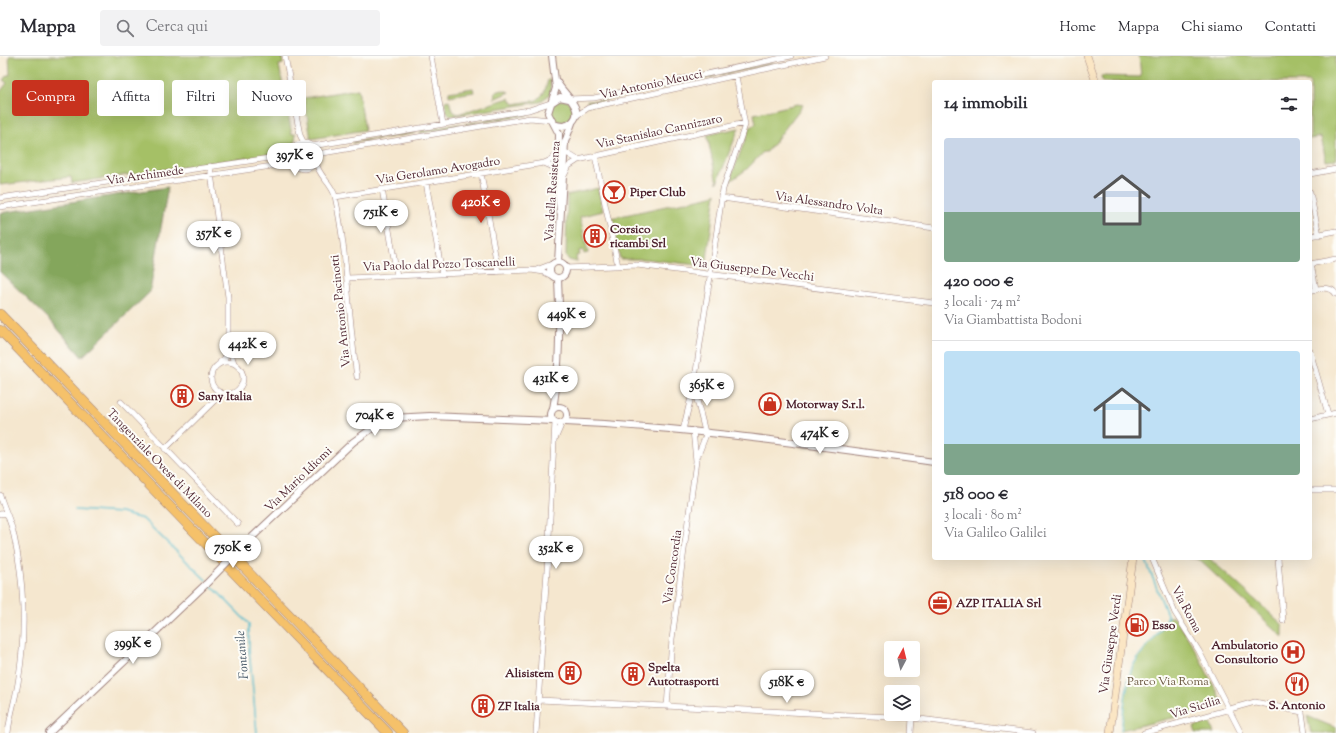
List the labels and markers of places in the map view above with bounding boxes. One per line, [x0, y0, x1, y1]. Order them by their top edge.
pin: 397K € [262, 143, 328, 177]
bar icon: Piper Club [601, 179, 627, 205]
place label: Piper Club [629, 184, 686, 202]
pin: 420K € [448, 190, 514, 224]
pin: 751K € [348, 200, 414, 234]
pin: 357K € [181, 221, 247, 255]
place label: Corsico ricambi Srl [610, 221, 667, 253]
building icon: Corsico ricambi Srl [582, 223, 608, 249]
pin: 449K € [534, 302, 600, 336]
pin: 442K € [215, 332, 281, 366]
pin: 431K € [518, 366, 584, 400]
pin: 365K € [674, 373, 740, 407]
building icon: Sany Italia [169, 383, 195, 409]
place label: Sany Italia [198, 388, 252, 406]
shop icon: Motorway S.r.l. [757, 391, 783, 417]
place label: Motorway S.r.l. [785, 396, 865, 414]
pin: 704K € [342, 403, 408, 437]
pin: 474K € [787, 421, 853, 455]
pin: 750K € [200, 535, 266, 569]
pin: 352K € [523, 536, 589, 570]
office icon: AZP ITALIA Srl [927, 590, 953, 616]
place label: AZP ITALIA Srl [955, 595, 1042, 613]
fuel station icon: Esso [1124, 612, 1150, 638]
place label: Esso [1151, 617, 1176, 635]
pin: 399K € [100, 631, 166, 665]
place label: Ambulatorio Consultorio [1210, 637, 1278, 669]
hospital icon: Ambulatorio Consultorio [1280, 639, 1306, 665]
place label: Spelta Autotrasporti [647, 659, 720, 691]
building icon: Alisistem [557, 660, 583, 686]
building icon: Spelta Autotrasporti [620, 661, 646, 687]
place label: Alisistem [504, 665, 554, 683]
pin: 518K € [754, 670, 820, 704]
restaurant icon: S. Antonio [1284, 671, 1310, 697]
building icon: ZF Italia [470, 693, 496, 719]
place label: S. Antonio [1269, 697, 1326, 715]
place label: ZF Italia [497, 698, 540, 716]

